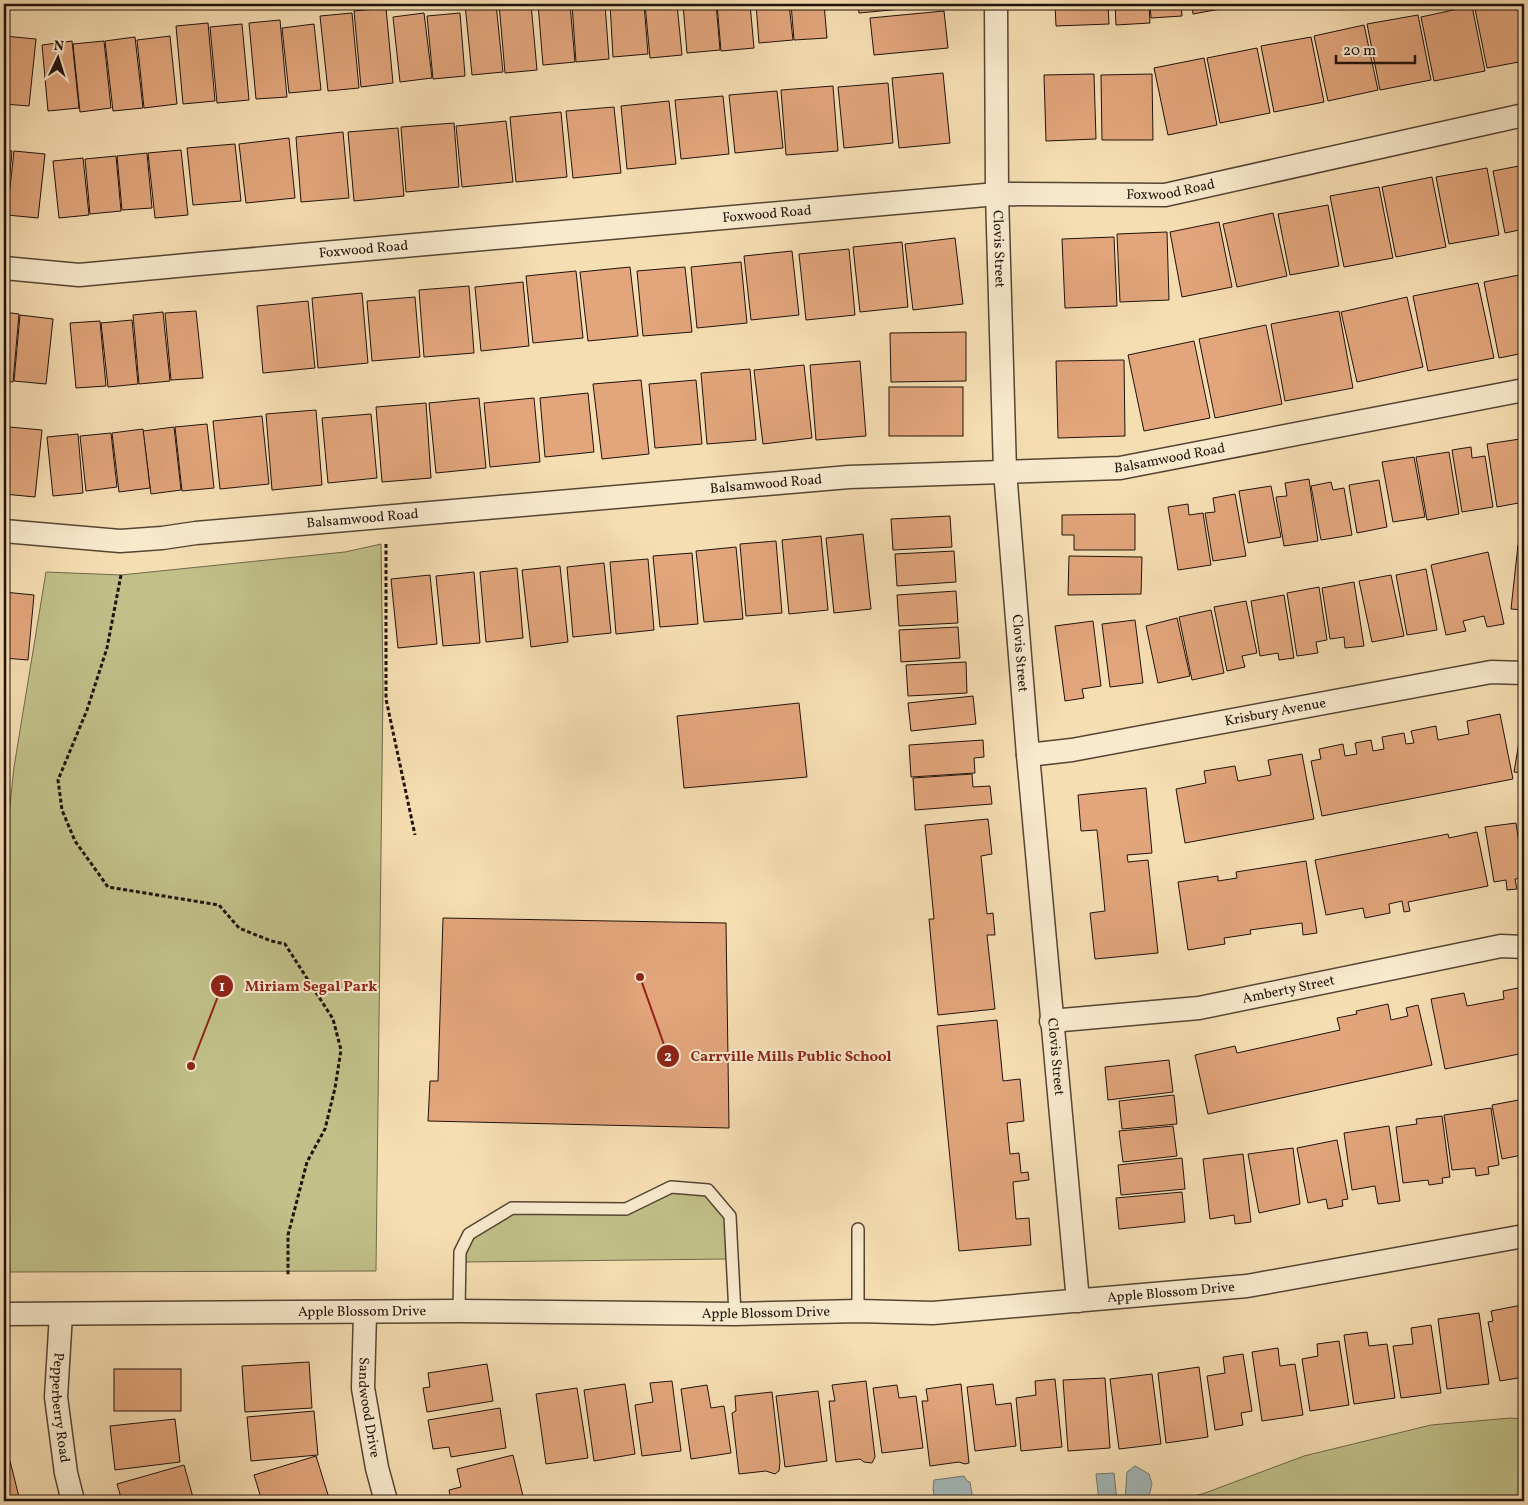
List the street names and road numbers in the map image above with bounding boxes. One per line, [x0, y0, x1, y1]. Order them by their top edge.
street label: Foxwood Road [1126, 175, 1217, 205]
street label: Foxwood Road [722, 201, 813, 228]
street label: Clovis Street [988, 210, 1009, 288]
street label: Foxwood Road [318, 236, 409, 263]
street label: Balsamwood Road [1114, 438, 1227, 478]
street label: Balsamwood Road [709, 470, 823, 498]
street label: Balsamwood Road [306, 504, 420, 533]
street label: Clovis Street [1007, 614, 1032, 693]
street label: Krisbury Avenue [1223, 693, 1328, 731]
street label: Amberty Street [1241, 971, 1337, 1008]
street label: Clovis Street [1043, 1017, 1069, 1096]
street label: Apple Blossom Drive [1106, 1278, 1236, 1307]
street label: Apple Blossom Drive [298, 1302, 426, 1322]
street label: Apple Blossom Drive [702, 1302, 831, 1324]
street label: Pepperberry Road [46, 1352, 74, 1464]
street label: Sandwood Drive [353, 1357, 385, 1460]

